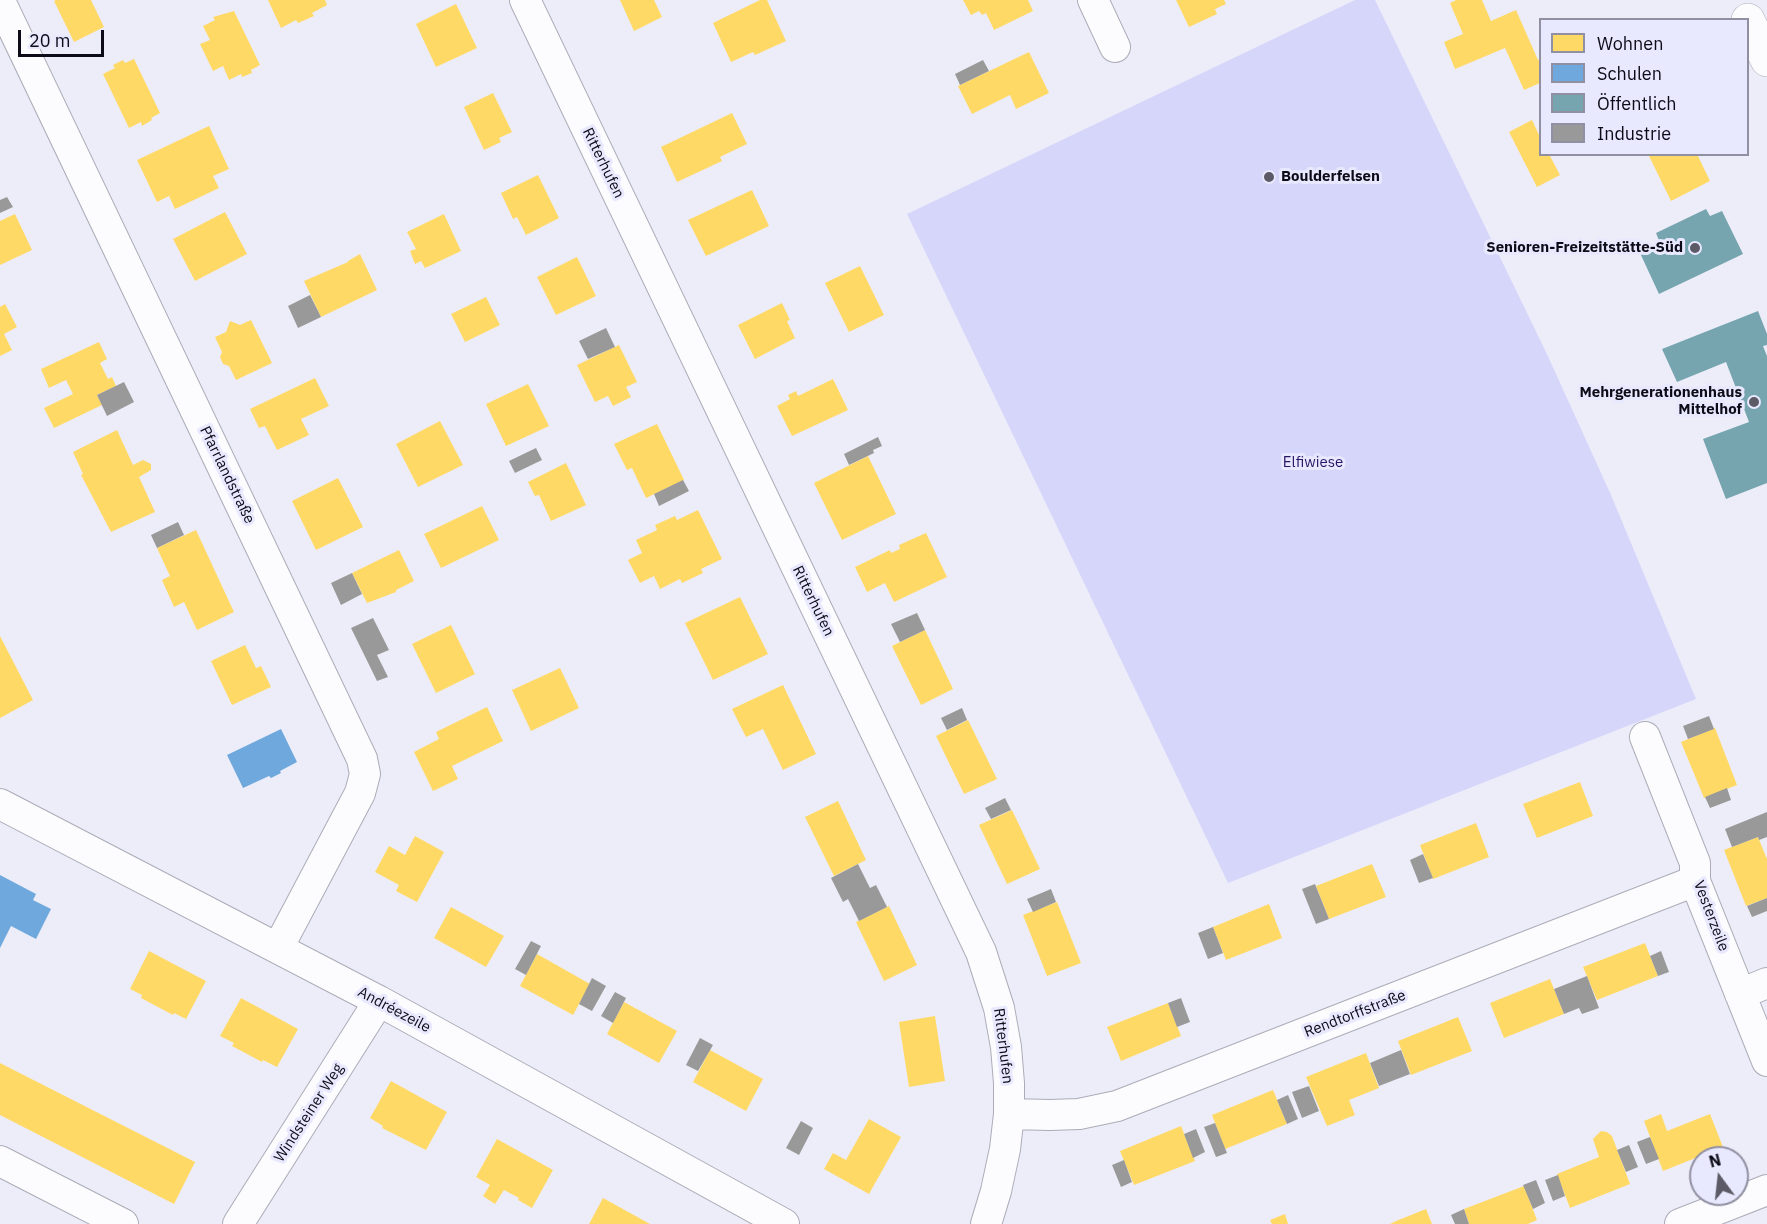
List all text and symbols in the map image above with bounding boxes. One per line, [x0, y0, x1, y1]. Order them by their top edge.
scale bar [21, 18, 106, 56]
legend [1539, 18, 1749, 156]
text: 20 m [29, 29, 71, 52]
text: Wohnen [1597, 32, 1663, 55]
text: Schulen [1597, 62, 1662, 85]
text: Öffentlich [1597, 92, 1676, 115]
text: Industrie [1597, 122, 1671, 145]
street label: Ritterhufen [578, 125, 628, 201]
place label: Boulderfelsen [1281, 168, 1380, 186]
marker: Boulderfelsen [1262, 170, 1276, 184]
place label: Senioren-Freizeitstätte-Süd [1486, 239, 1683, 257]
marker: Senioren-Freizeitstätte-Süd [1688, 241, 1702, 255]
place label: Mehrgenerationenhaus Mittelhof [1579, 384, 1742, 419]
marker: Mehrgenerationenhaus Mittelhof [1747, 395, 1761, 409]
street label: Pfarrlandstraße [196, 423, 258, 527]
park label: Elfiwiese [1283, 454, 1343, 472]
street label: Ritterhufen [788, 563, 838, 639]
street label: Vesterzeile [1689, 878, 1733, 954]
street label: Andréezeile [355, 983, 433, 1037]
street label: Rendtorffstraße [1302, 986, 1408, 1042]
street label: Ritterhufen [989, 1007, 1017, 1085]
street label: Windsteiner Weg [270, 1060, 348, 1166]
north arrow [1689, 1146, 1749, 1206]
text: N [1707, 1149, 1723, 1172]

